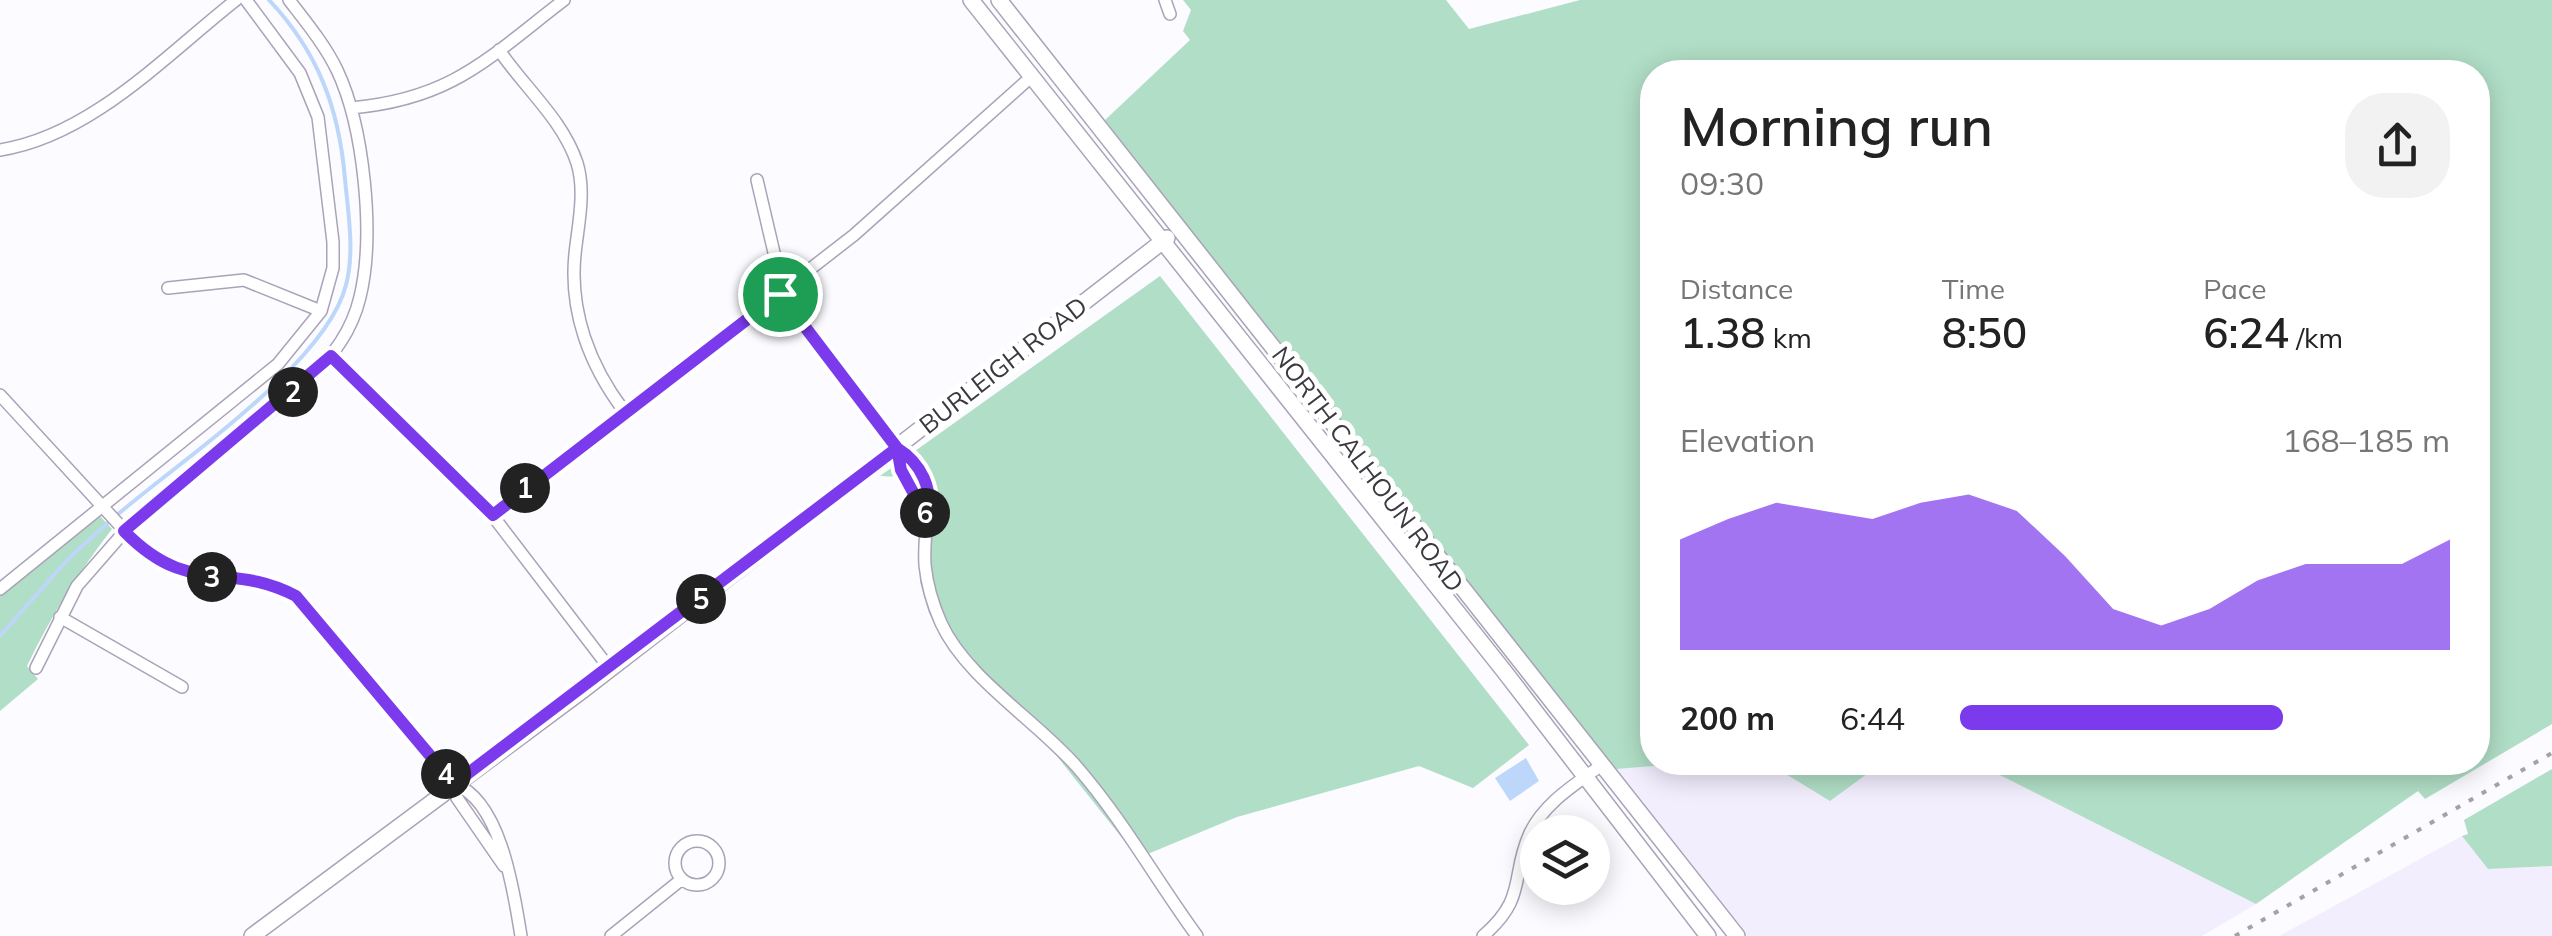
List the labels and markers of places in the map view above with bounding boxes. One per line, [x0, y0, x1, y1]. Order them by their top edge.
pin [738, 252, 823, 337]
pin: 2 [268, 367, 318, 417]
pin: 1 [500, 463, 550, 513]
pin: 6 [900, 488, 950, 538]
pin: 3 [187, 552, 237, 602]
pin: 5 [676, 574, 726, 624]
pin: 4 [421, 749, 471, 799]

